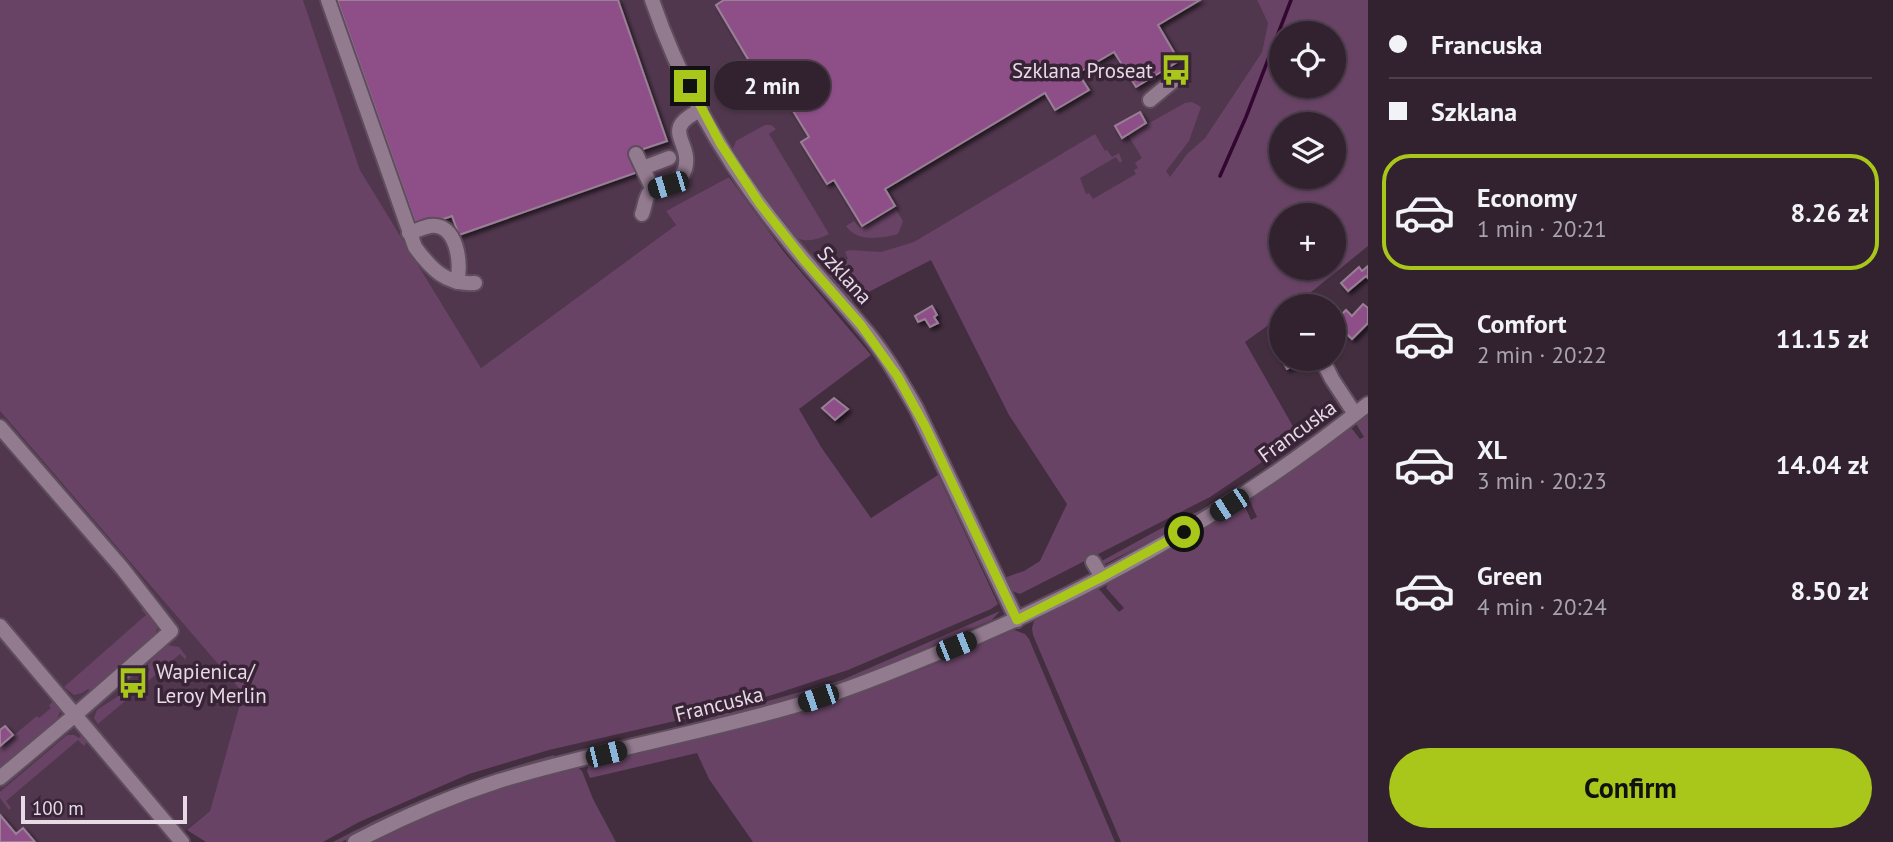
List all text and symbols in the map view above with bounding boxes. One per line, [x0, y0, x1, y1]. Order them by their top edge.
map controls [1269, 21, 1346, 371]
button: locate [1269, 21, 1346, 98]
text: Francuska [1431, 28, 1542, 61]
bus stop icon: Szklana Proseat [1159, 53, 1193, 87]
place label: Szklana Proseat [1012, 57, 1153, 84]
callout: 2 min [714, 62, 830, 110]
route end [674, 70, 706, 102]
text: 2 min [744, 71, 800, 100]
text: Szklana [1431, 95, 1517, 128]
button: layers [1269, 112, 1346, 189]
car [645, 169, 692, 201]
icon: car [1393, 181, 1456, 244]
text: Economy [1477, 181, 1577, 214]
text: 8.26 zł [1791, 196, 1868, 229]
button: + [1269, 203, 1346, 280]
text: 1 min · 20:21 [1477, 214, 1607, 243]
street label: Szklana [812, 240, 878, 310]
button: − [1269, 294, 1346, 371]
icon: car [1393, 307, 1456, 370]
text: Comfort [1477, 307, 1567, 340]
text: 11.15 zł [1776, 322, 1868, 355]
text: 2 min · 20:22 [1477, 340, 1607, 369]
street label: Francuska [1253, 394, 1341, 468]
icon: car [1393, 433, 1456, 496]
text: XL [1477, 433, 1507, 466]
text: 14.04 zł [1776, 448, 1868, 481]
text: 3 min · 20:23 [1477, 466, 1607, 495]
car [1206, 485, 1253, 525]
route start [1168, 516, 1200, 548]
icon: car [1393, 559, 1456, 622]
text: Green [1477, 559, 1542, 592]
text: 8.50 zł [1791, 574, 1868, 607]
text: 4 min · 20:24 [1477, 592, 1607, 621]
car [933, 628, 980, 664]
place label: Wapienica/ Leroy Merlin [156, 658, 267, 709]
bus stop icon: Wapienica/ Leroy Merlin [116, 666, 150, 700]
street label: Francuska [672, 680, 766, 728]
car [795, 681, 842, 715]
car [584, 739, 629, 769]
button: Confirm [1389, 748, 1872, 828]
scale bar [21, 793, 187, 825]
text: 100 m [32, 796, 84, 820]

